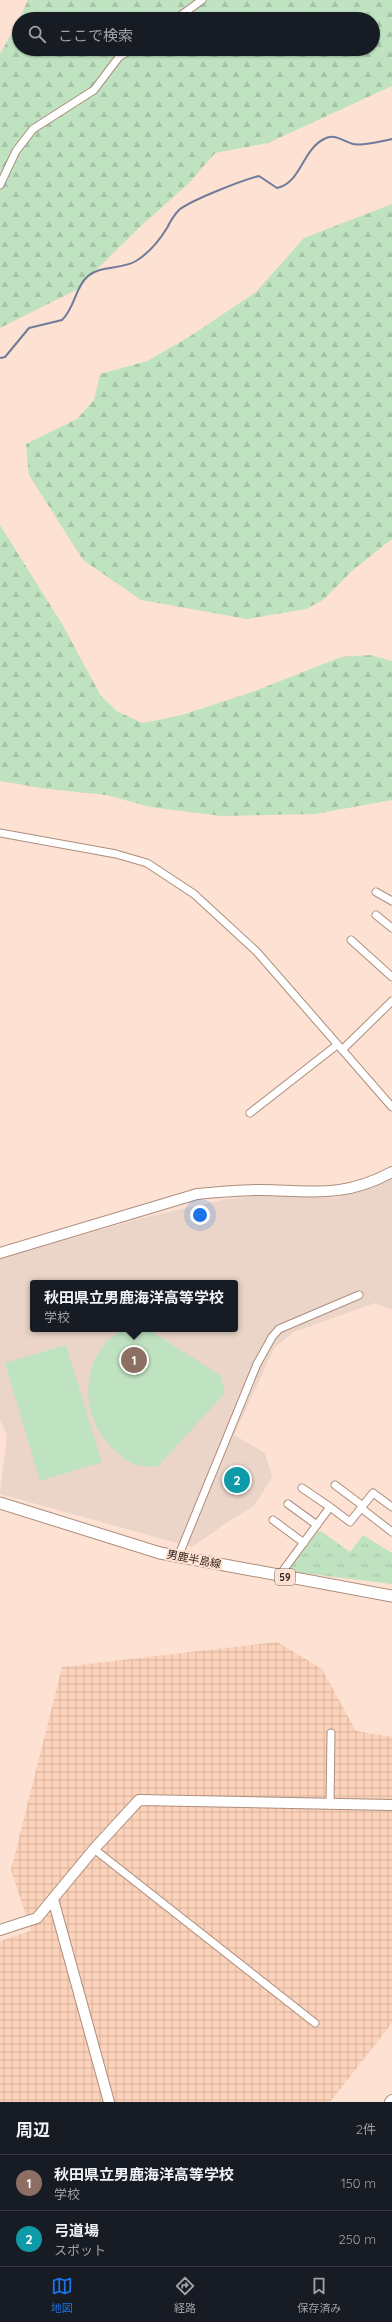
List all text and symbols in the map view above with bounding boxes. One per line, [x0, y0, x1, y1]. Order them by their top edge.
search box [12, 12, 380, 56]
icon: search [26, 23, 48, 45]
text: ここで検索 [58, 26, 133, 45]
your location [190, 1205, 210, 1225]
popup [30, 1280, 238, 1332]
text: 秋田県立男鹿海洋高等学校 [44, 1288, 224, 1307]
text: 学校 [44, 1309, 70, 1325]
pin: 1 [121, 1345, 147, 1375]
pin: 2 [224, 1465, 250, 1495]
street label: 男鹿半島線 [166, 1547, 222, 1571]
road number: 59 [275, 1569, 295, 1585]
text: 周辺 [16, 2119, 50, 2140]
text: 2件 [356, 2121, 376, 2137]
text: 秋田県立男鹿海洋高等学校 [54, 2165, 234, 2184]
text: 1 [26, 2175, 32, 2191]
text: 150 m [341, 2175, 376, 2191]
text: 学校 [54, 2186, 80, 2202]
text: 弓道場 [54, 2221, 99, 2240]
text: 2 [25, 2231, 33, 2247]
text: 250 m [339, 2231, 376, 2247]
text: スポット [54, 2242, 106, 2258]
tab: 地図 [51, 2275, 73, 2315]
tab: 経路 [174, 2275, 196, 2315]
tab: 保存済み [297, 2275, 341, 2315]

